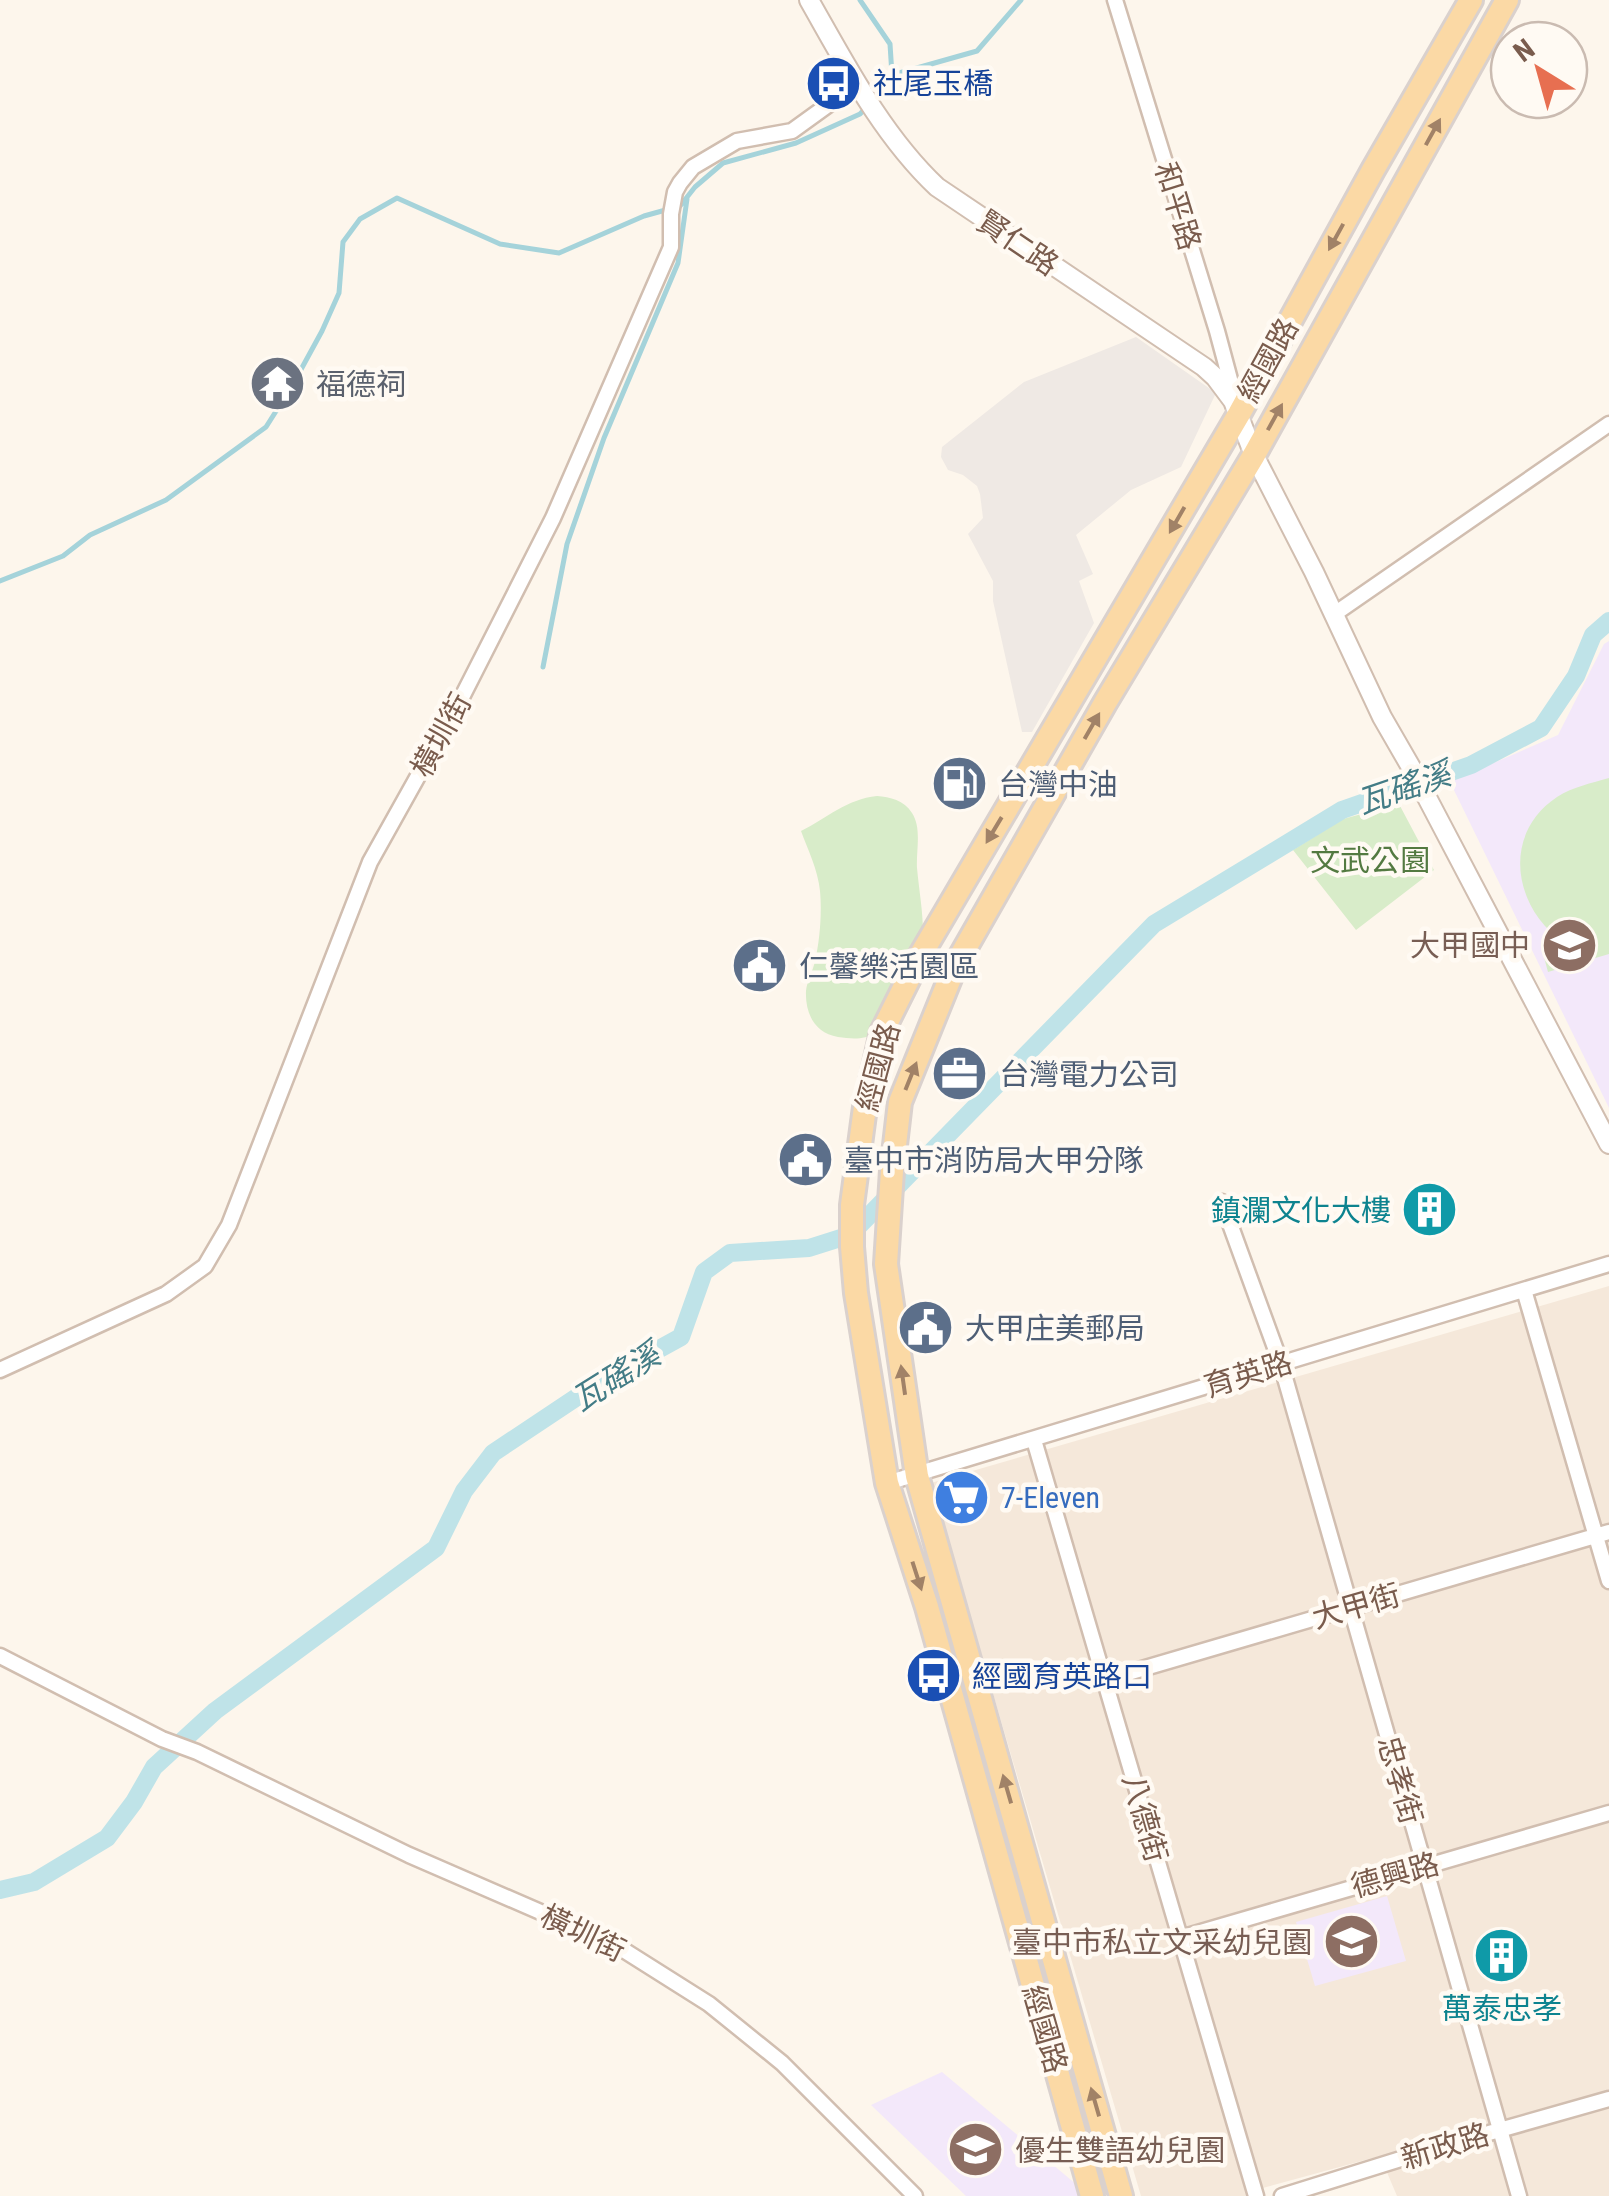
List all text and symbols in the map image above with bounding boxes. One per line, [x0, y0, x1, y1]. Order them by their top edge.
north arrow [1489, 20, 1589, 120]
text: N [1507, 32, 1541, 69]
bus stop icon: 社尾玉橋 [804, 53, 864, 113]
place label: 社尾玉橋 [873, 66, 993, 101]
one-way arrow [1425, 118, 1442, 147]
street label: 和平路 [1148, 158, 1208, 254]
street label: 賢仁路 [971, 203, 1065, 283]
one-way arrow [1328, 222, 1345, 251]
street label: 經國路 [1231, 312, 1305, 408]
temple icon: 福德祠 [247, 354, 307, 414]
place label: 福德祠 [316, 367, 406, 402]
one-way arrow [1267, 402, 1284, 431]
one-way arrow [1169, 506, 1186, 534]
street label: 橫圳街 [404, 687, 478, 783]
one-way arrow [1082, 712, 1100, 740]
water label: 瓦磘溪 [1352, 753, 1459, 822]
fuel station icon: 台灣中油 [929, 754, 989, 814]
place label: 台灣中油 [998, 767, 1118, 802]
one-way arrow [986, 816, 1003, 844]
park label: 文武公園 [1310, 843, 1430, 878]
school or university icon: 大甲國中 [1539, 915, 1599, 975]
place label: 大甲國中 [1410, 928, 1530, 963]
public building icon: 仁馨樂活園區 [730, 936, 790, 996]
place label: 仁馨樂活園區 [799, 949, 979, 984]
street label: 經國路 [849, 1019, 907, 1115]
office icon: 台灣電力公司 [930, 1044, 990, 1104]
place label: 台灣電力公司 [999, 1057, 1179, 1092]
one-way arrow [903, 1061, 919, 1091]
public building icon: 臺中市消防局大甲分隊 [775, 1130, 835, 1190]
place label: 臺中市消防局大甲分隊 [844, 1143, 1144, 1178]
building icon: 鎮瀾文化大樓 [1400, 1180, 1460, 1240]
place label: 鎮瀾文化大樓 [1211, 1193, 1391, 1228]
public building icon: 大甲庄美郵局 [896, 1298, 956, 1358]
place label: 大甲庄美郵局 [965, 1311, 1145, 1346]
water label: 瓦磘溪 [565, 1333, 670, 1419]
street label: 育英路 [1200, 1344, 1296, 1404]
one-way arrow [894, 1363, 910, 1395]
supermarket icon: 7-Eleven [932, 1467, 992, 1527]
place label: 7-Eleven [1001, 1480, 1100, 1515]
one-way arrow [910, 1562, 925, 1592]
street label: 大甲街 [1308, 1577, 1404, 1635]
bus stop icon: 經國育英路口 [903, 1646, 963, 1706]
place label: 經國育英路口 [972, 1659, 1152, 1694]
street label: 忠孝街 [1371, 1732, 1429, 1828]
street label: 八德街 [1116, 1770, 1174, 1866]
one-way arrow [998, 1774, 1014, 1805]
street label: 德興路 [1347, 1846, 1443, 1904]
street label: 橫圳街 [535, 1898, 631, 1968]
school or university icon: 臺中市私立文采幼兒園 [1321, 1912, 1381, 1972]
place label: 臺中市私立文采幼兒園 [1012, 1925, 1312, 1960]
building icon: 萬泰忠孝 [1472, 1926, 1532, 1986]
street label: 經國路 [1016, 1981, 1074, 2077]
place label: 萬泰忠孝 [1442, 1991, 1562, 2026]
one-way arrow [1087, 2086, 1102, 2117]
street label: 新政路 [1397, 2116, 1493, 2176]
school or university icon: 優生雙語幼兒園 [946, 2120, 1006, 2180]
place label: 優生雙語幼兒園 [1015, 2133, 1225, 2168]

